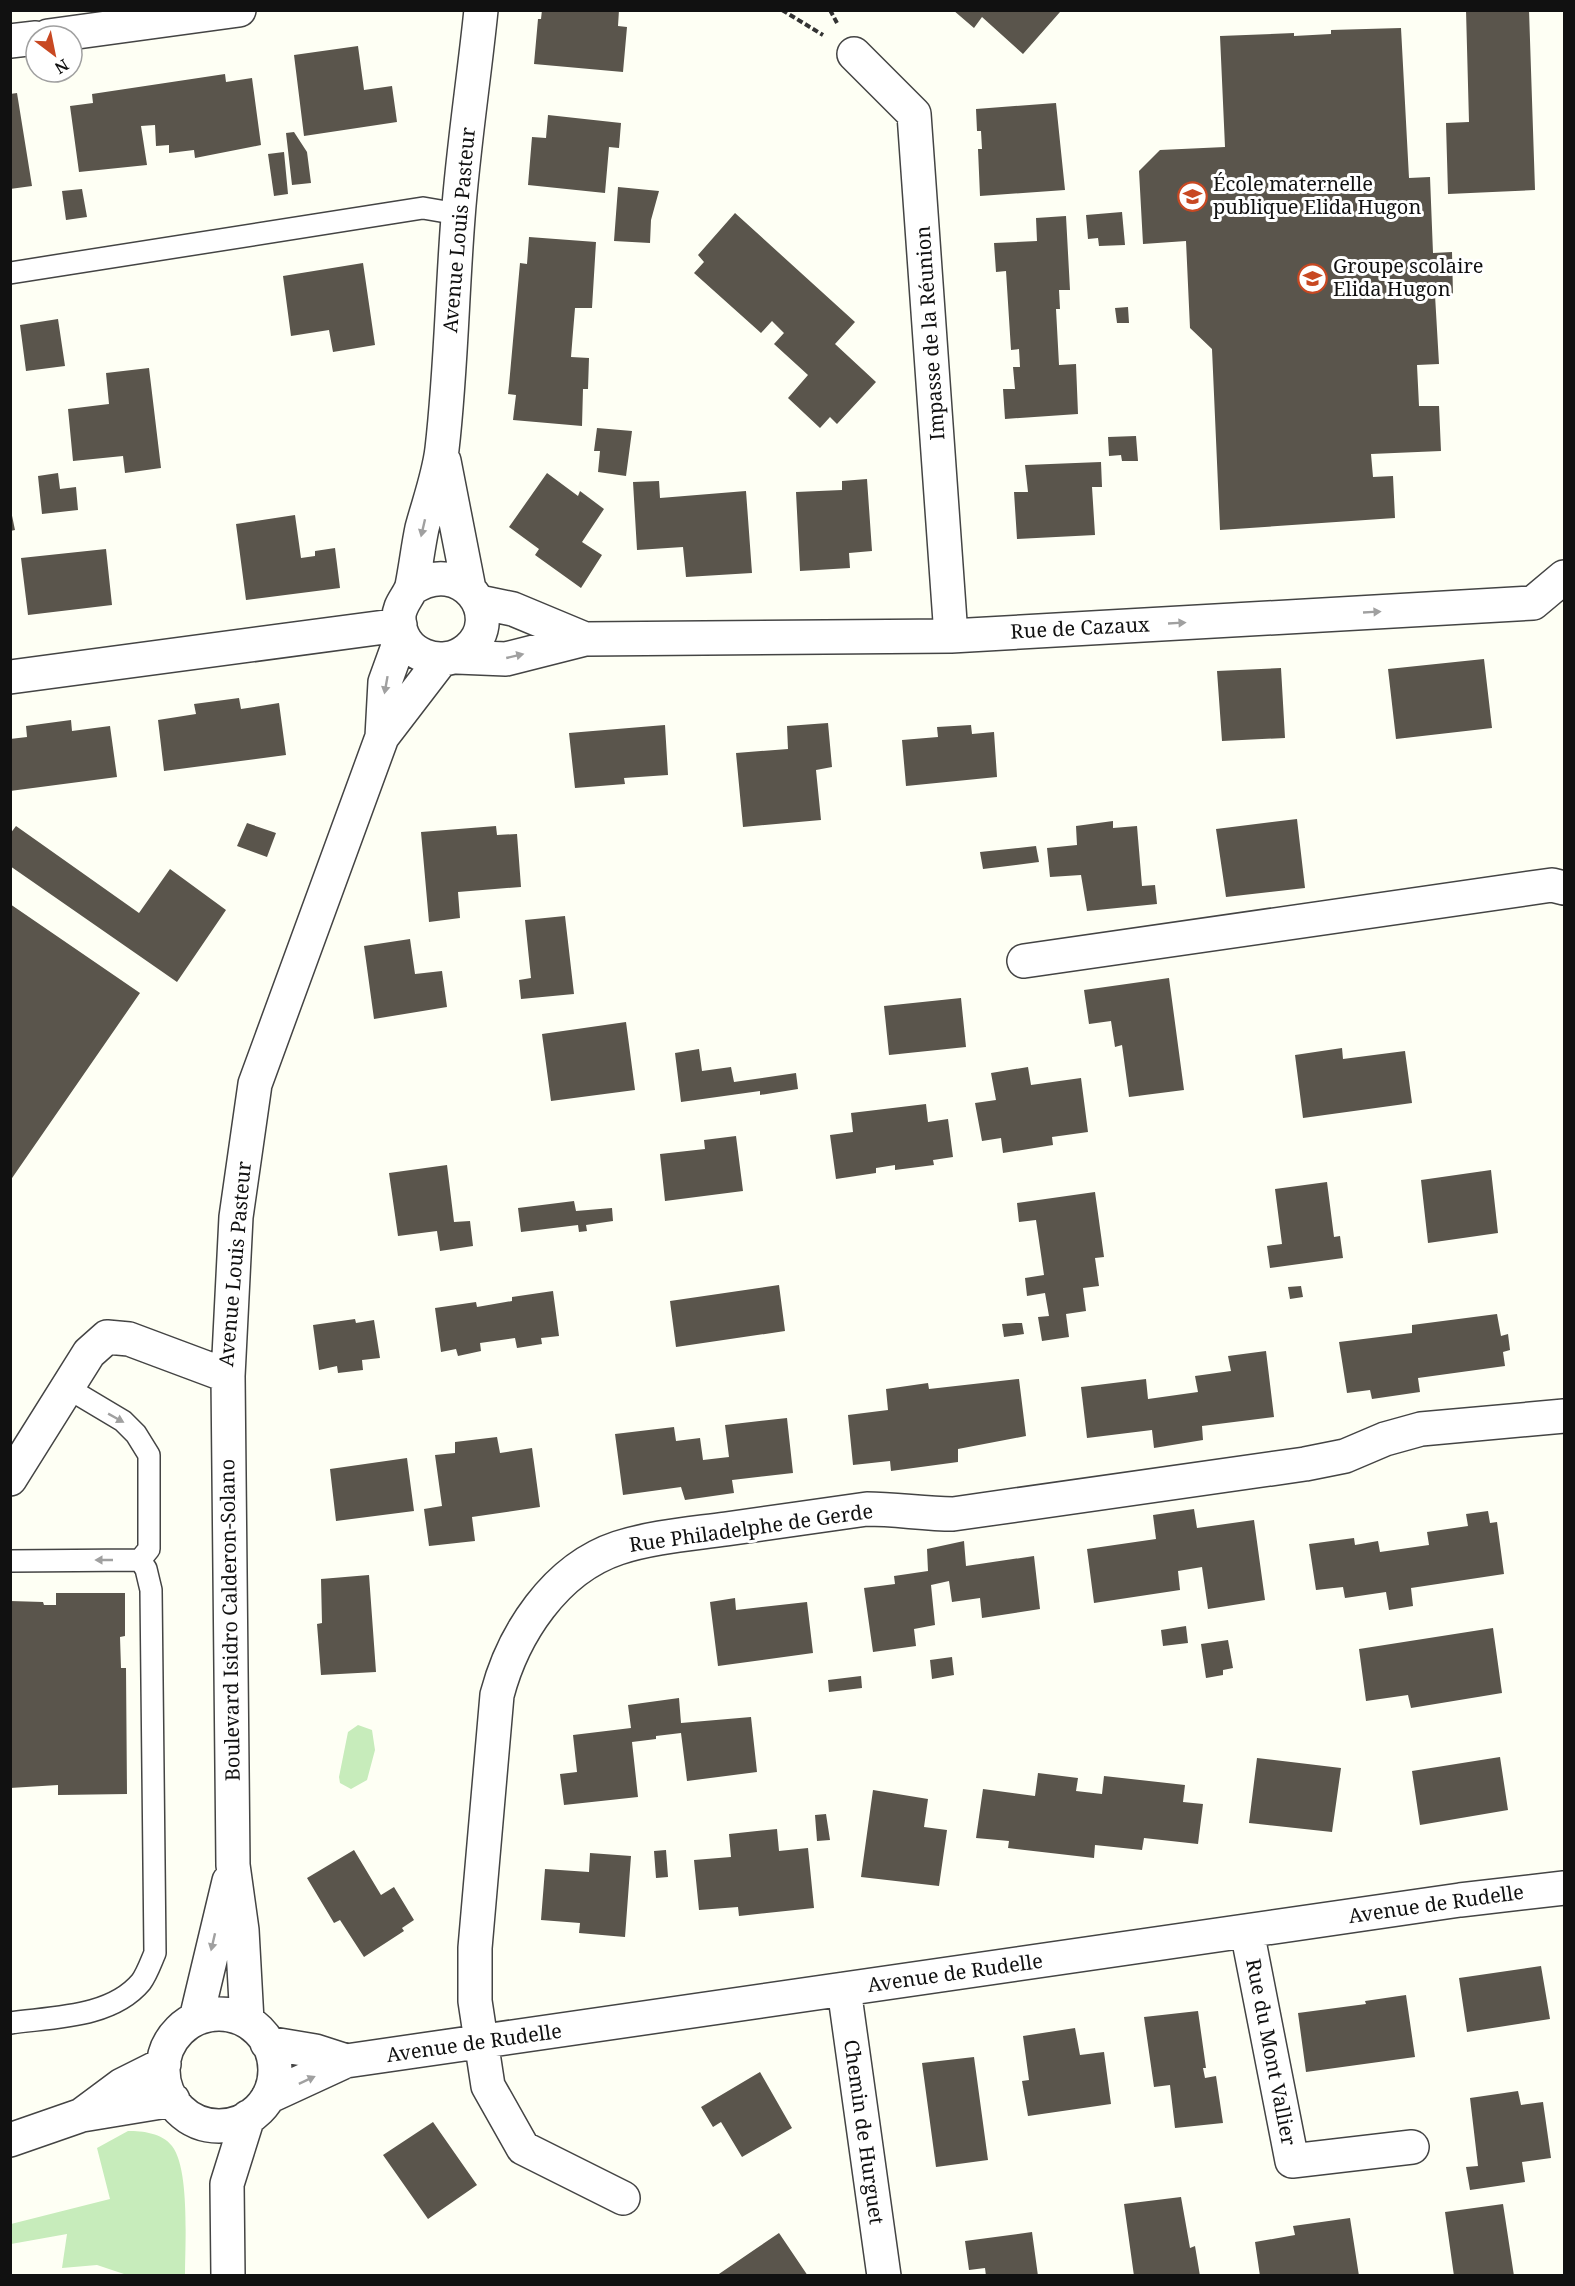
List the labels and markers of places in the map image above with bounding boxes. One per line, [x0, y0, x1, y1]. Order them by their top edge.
place label: École maternelle publique Elida Hugon [1213, 170, 1421, 220]
school or university icon: École maternelle publique Elida Hugon [1176, 180, 1208, 212]
place label: Groupe scolaire Elida Hugon [1333, 252, 1484, 302]
school or university icon: Groupe scolaire Elida Hugon [1296, 262, 1328, 294]

